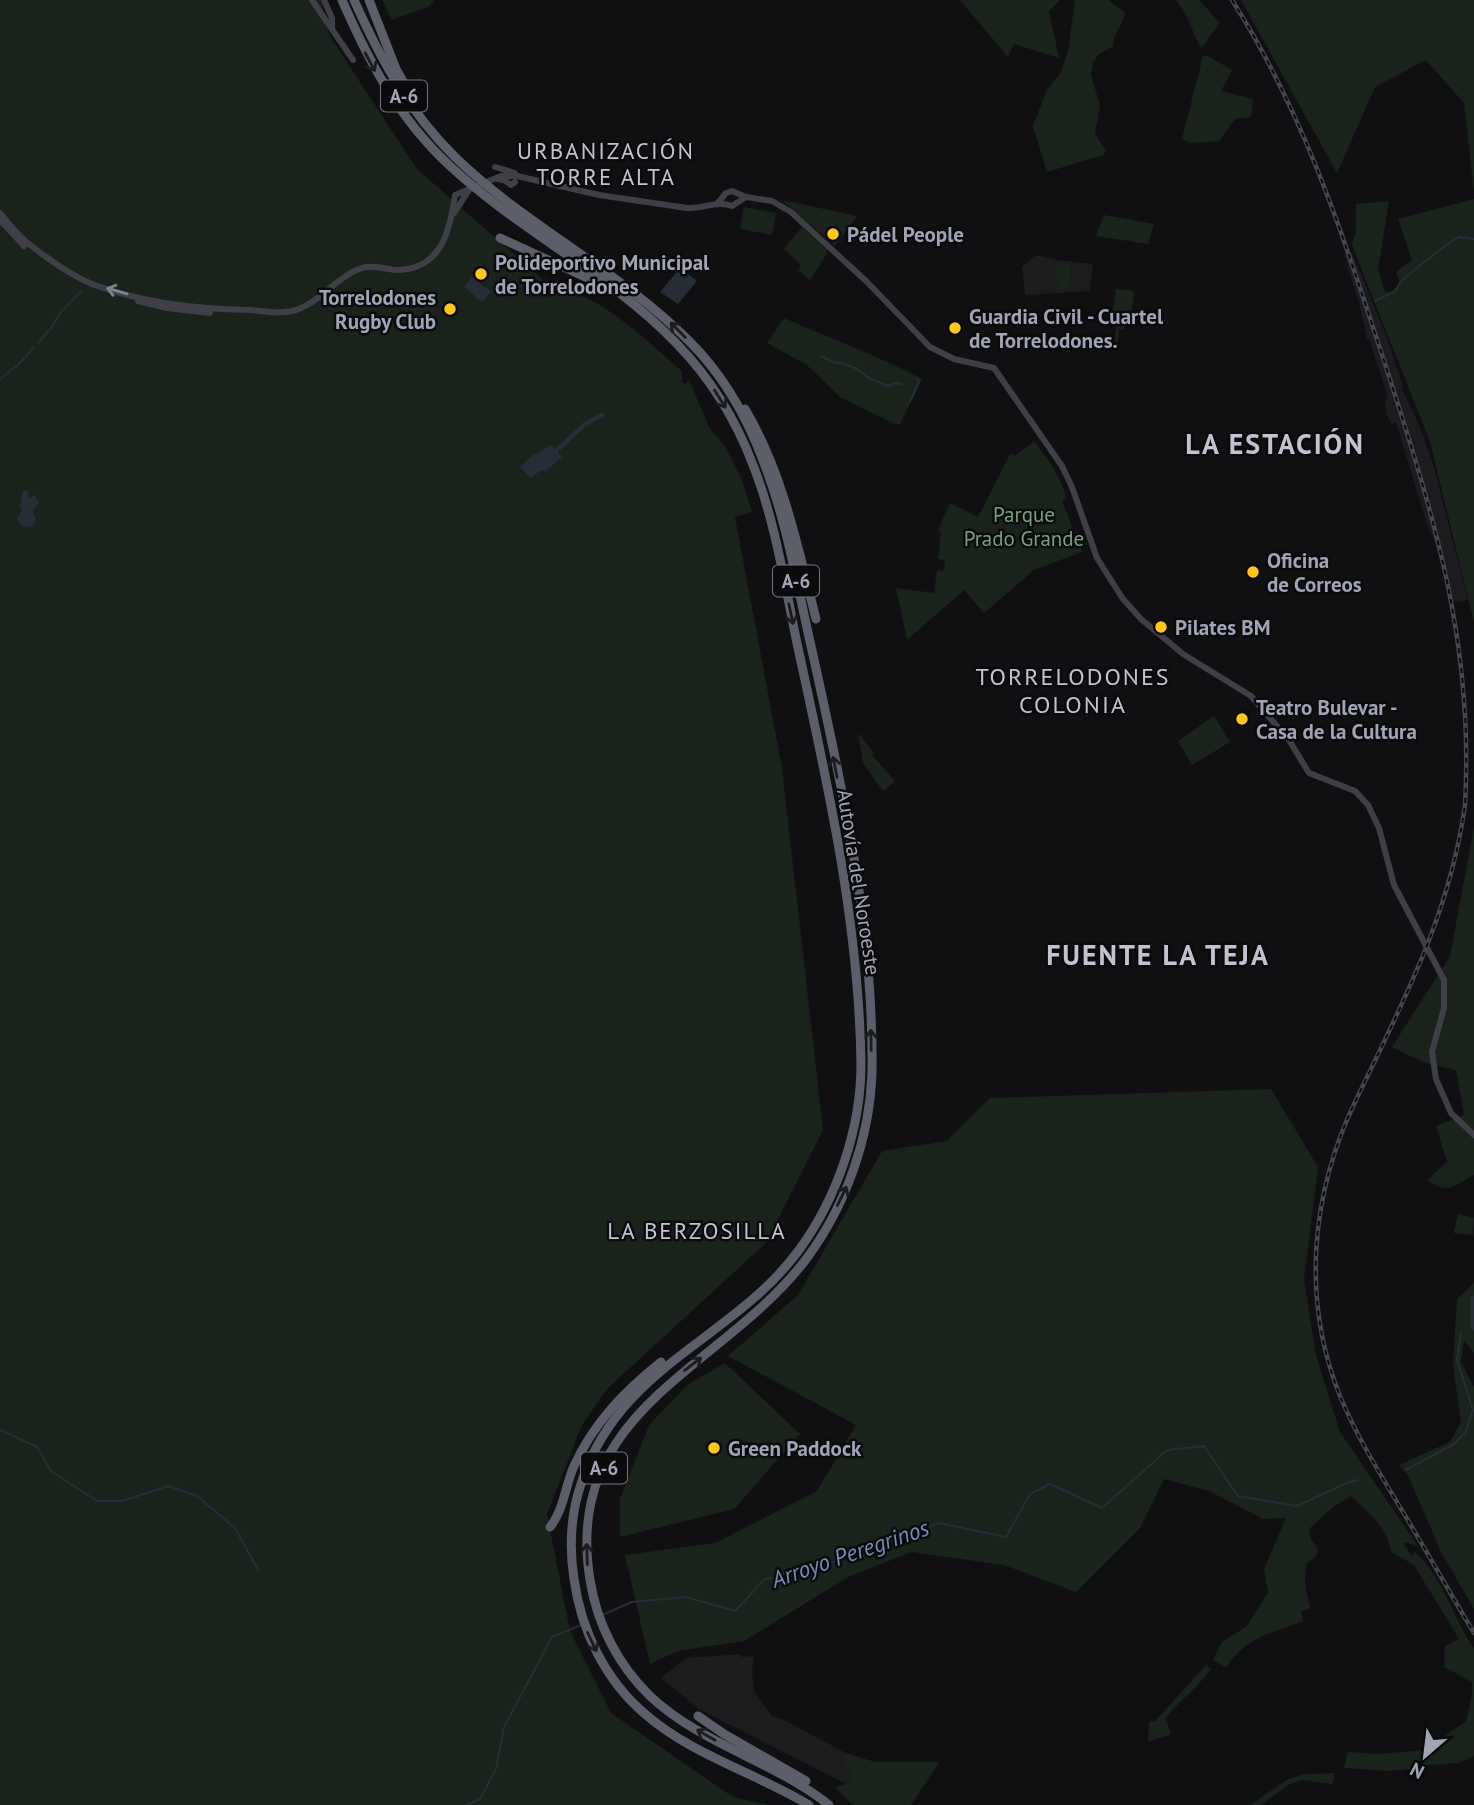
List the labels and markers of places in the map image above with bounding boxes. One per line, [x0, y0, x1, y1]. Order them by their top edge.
place label: Pádel People [847, 221, 964, 248]
marker: Pádel People [825, 226, 841, 242]
place label: Polideportivo Municipal de Torrelodones [495, 249, 710, 300]
marker: Polideportivo Municipal de Torrelodones [473, 266, 489, 282]
place label: Torrelodones Rugby Club [319, 284, 436, 335]
marker: Torrelodones Rugby Club [442, 301, 458, 317]
place label: Guardia Civil - Cuartel de Torrelodones. [969, 303, 1164, 354]
marker: Guardia Civil - Cuartel de Torrelodones. [947, 320, 963, 336]
place label: Oficina de Correos [1267, 547, 1362, 598]
marker: Oficina de Correos [1245, 564, 1261, 580]
place label: Pilates BM [1175, 614, 1271, 641]
marker: Pilates BM [1153, 619, 1169, 635]
place label: Teatro Bulevar - Casa de la Cultura [1256, 694, 1417, 745]
marker: Teatro Bulevar - Casa de la Cultura [1234, 711, 1250, 727]
place label: Green Paddock [728, 1435, 862, 1462]
marker: Green Paddock [706, 1440, 722, 1456]

